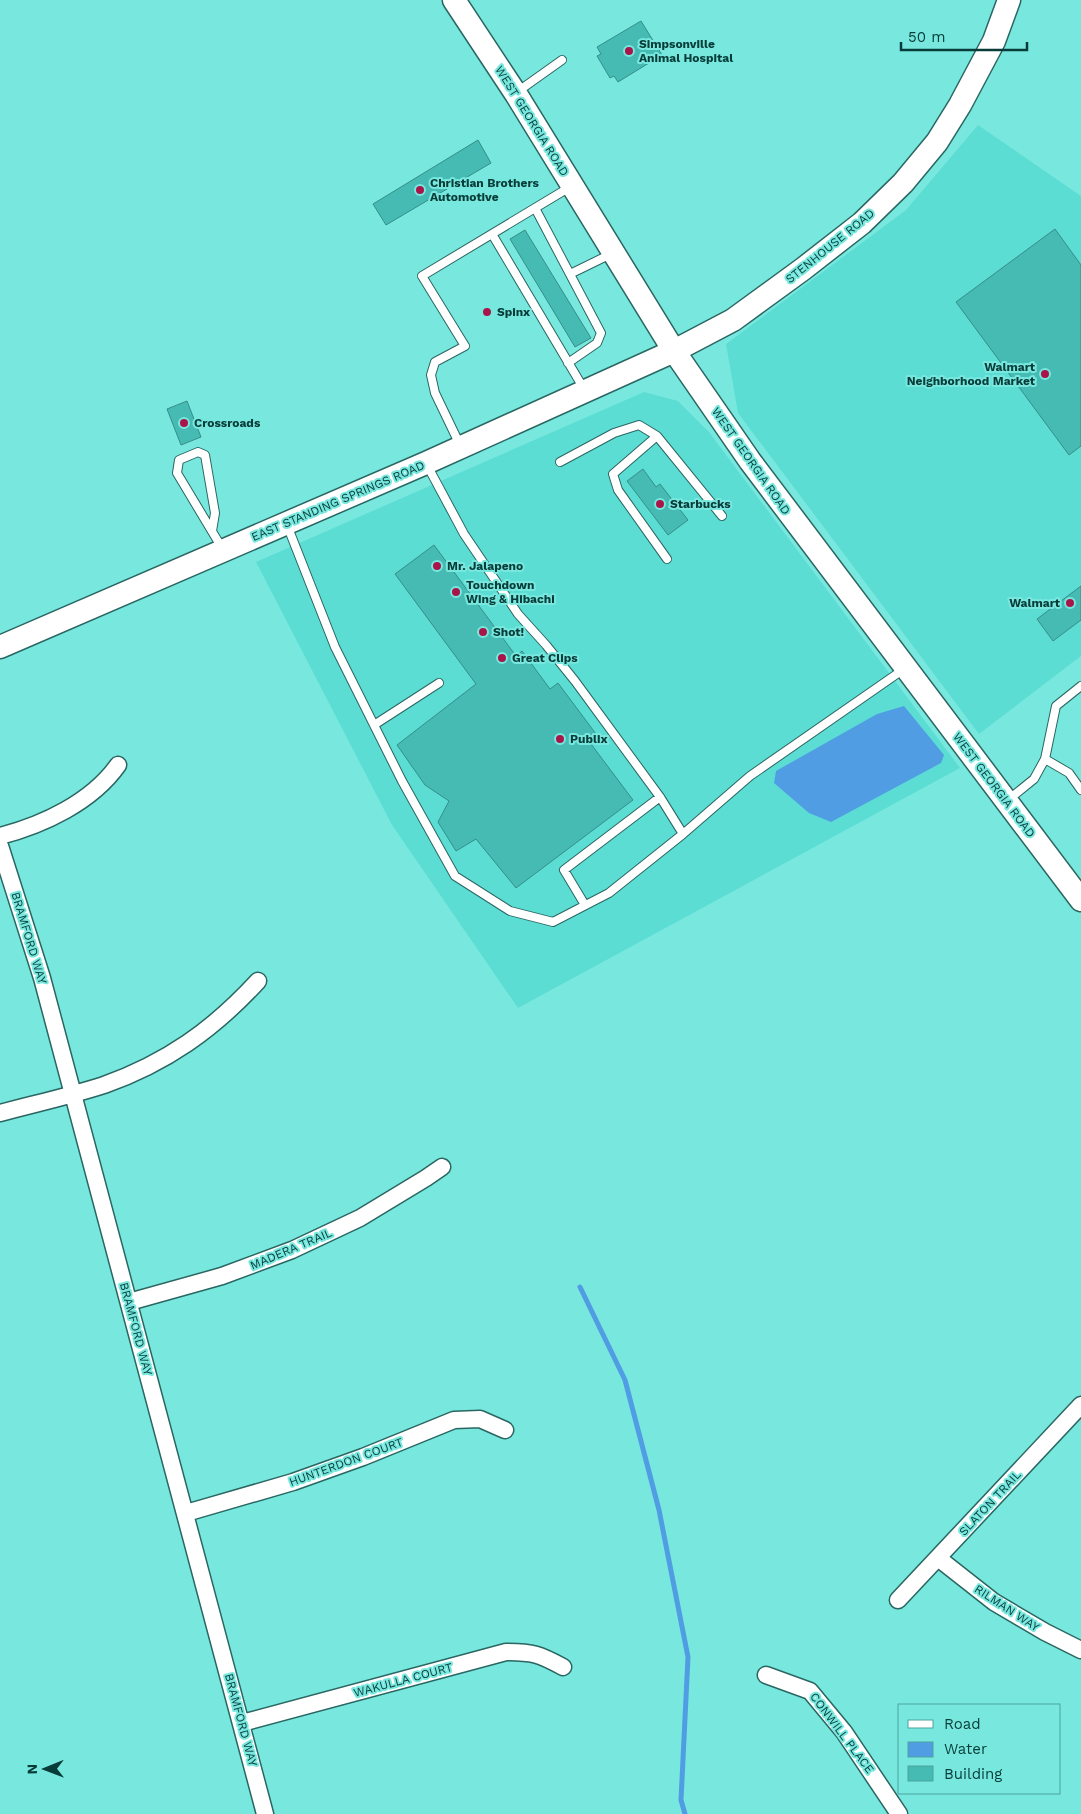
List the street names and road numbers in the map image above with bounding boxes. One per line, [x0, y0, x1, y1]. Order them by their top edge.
street label: WEST GEORGIA ROAD [492, 63, 572, 179]
street label: STENHOUSE ROAD [783, 206, 877, 286]
street label: WEST GEORGIA ROAD [709, 405, 793, 517]
street label: EAST STANDING SPRINGS ROAD [249, 458, 427, 544]
street label: WEST GEORGIA ROAD [950, 730, 1038, 840]
street label: BRAMFORD WAY [8, 890, 50, 986]
street label: MADERA TRAIL [248, 1225, 334, 1273]
street label: BRAMFORD WAY [117, 1281, 155, 1377]
street label: HUNTERDON COURT [287, 1435, 405, 1489]
street label: SLATON TRAIL [956, 1467, 1024, 1539]
street label: RILMAN WAY [972, 1582, 1042, 1634]
street label: WAKULLA COURT [352, 1660, 454, 1700]
street label: BRAMFORD WAY [222, 1672, 260, 1768]
street label: CONWILL PLACE [807, 1690, 877, 1776]

